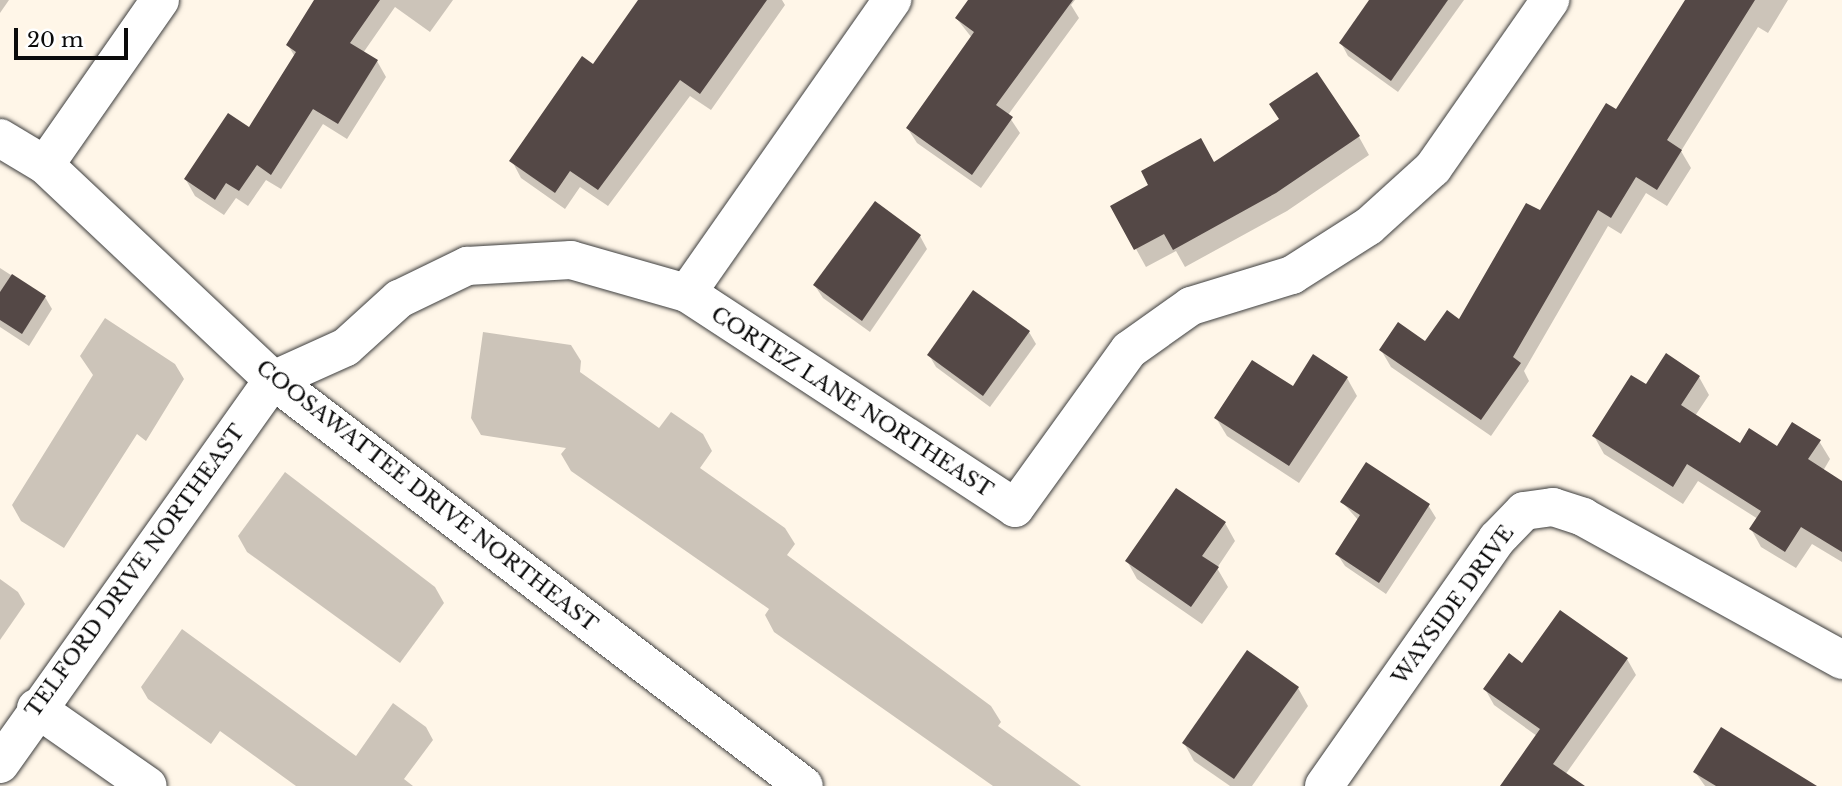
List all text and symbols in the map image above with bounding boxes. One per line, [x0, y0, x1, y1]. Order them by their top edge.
scale bar [18, 14, 131, 58]
text: 20 m [27, 27, 84, 53]
street label: CORTEZ LANE NORTHEAST [706, 301, 998, 503]
street label: COOSAWATTEE DRIVE NORTHEAST [251, 355, 603, 637]
street label: TELFORD DRIVE NORTHEAST [20, 420, 250, 722]
street label: WAYSIDE DRIVE [1387, 521, 1519, 689]

